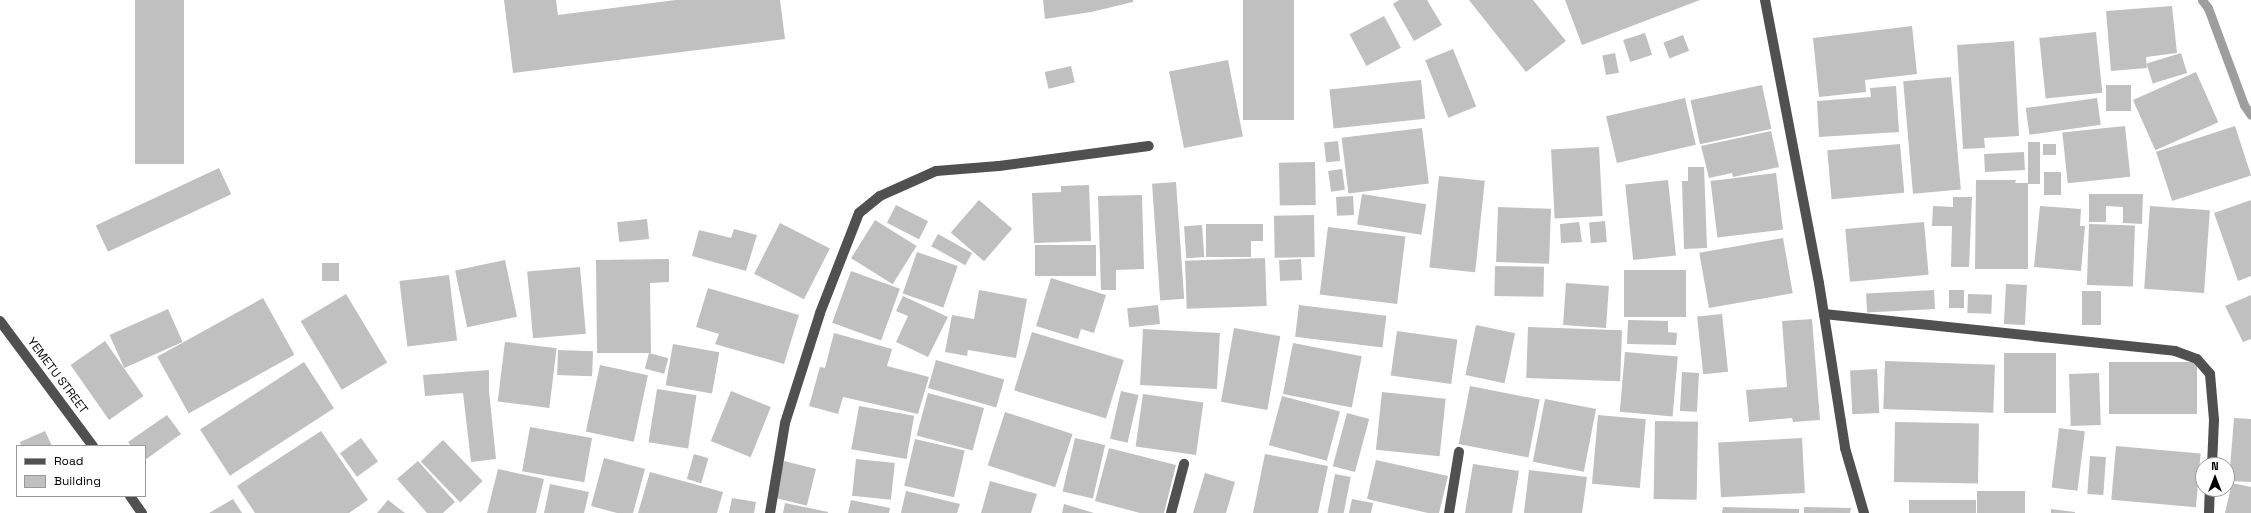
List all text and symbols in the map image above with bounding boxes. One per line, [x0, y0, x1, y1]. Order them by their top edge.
street label: YEMETU STREET [24, 335, 90, 417]
legend [16, 445, 146, 497]
text: Road [54, 453, 83, 469]
north arrow [2195, 457, 2235, 497]
text: N [2211, 459, 2219, 473]
text: Building [54, 473, 101, 489]

